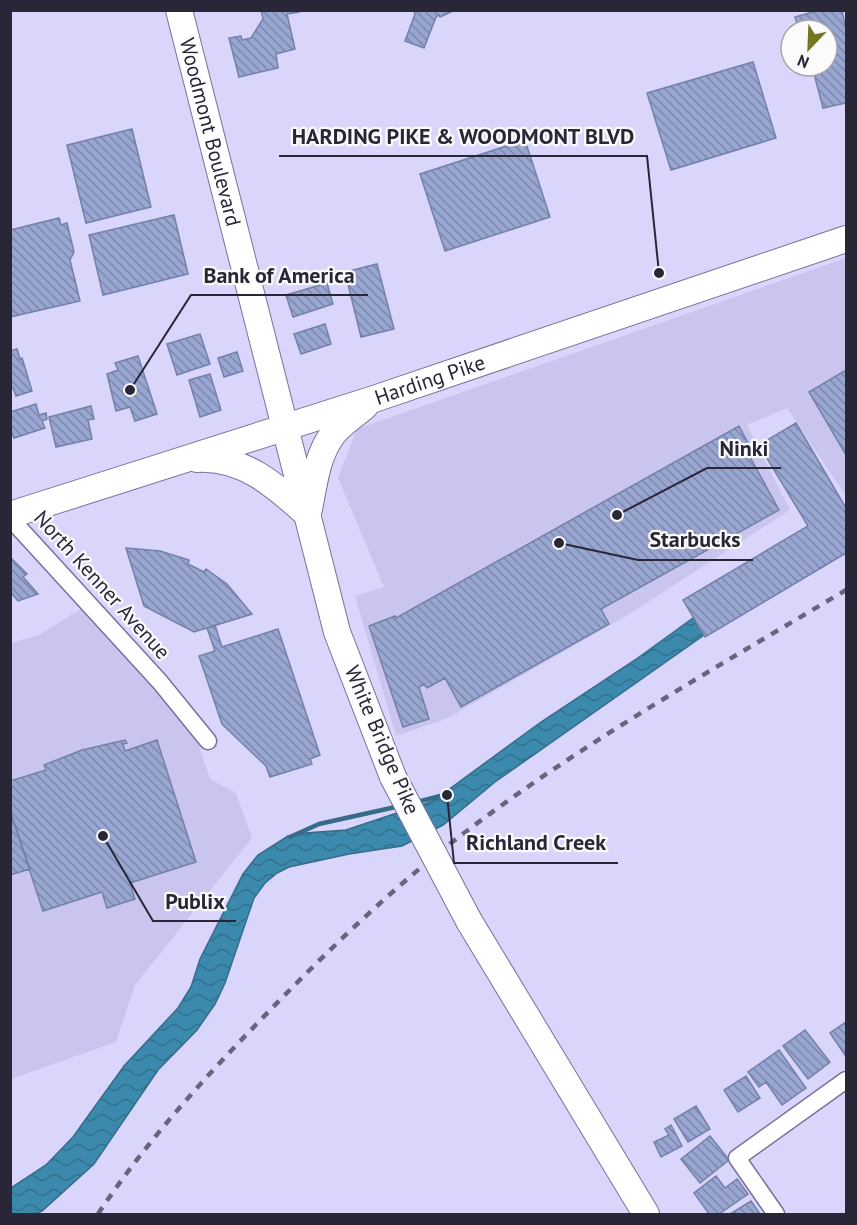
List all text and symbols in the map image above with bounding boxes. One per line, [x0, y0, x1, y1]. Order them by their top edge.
north arrow [779, 18, 839, 78]
street label: Woodmont Boulevard [174, 35, 247, 229]
text: N [794, 51, 812, 73]
callout: HARDING PIKE & WOODMONT BLVD [279, 116, 647, 156]
text: HARDING PIKE & WOODMONT BLVD [292, 122, 634, 150]
callout: Bank of America [191, 255, 368, 295]
text: Bank of America [203, 261, 355, 289]
street label: Harding Pike [371, 348, 488, 411]
callout: Ninki [707, 428, 781, 468]
text: Ninki [719, 434, 769, 462]
street label: North Kenner Avenue [28, 505, 176, 665]
callout: Starbucks [638, 520, 753, 560]
text: Starbucks [649, 525, 741, 553]
street label: White Bridge Pike [339, 661, 426, 818]
callout: Richland Creek [454, 823, 618, 863]
text: Richland Creek [466, 828, 606, 856]
callout: Publix [153, 881, 236, 921]
text: Publix [165, 887, 225, 915]

